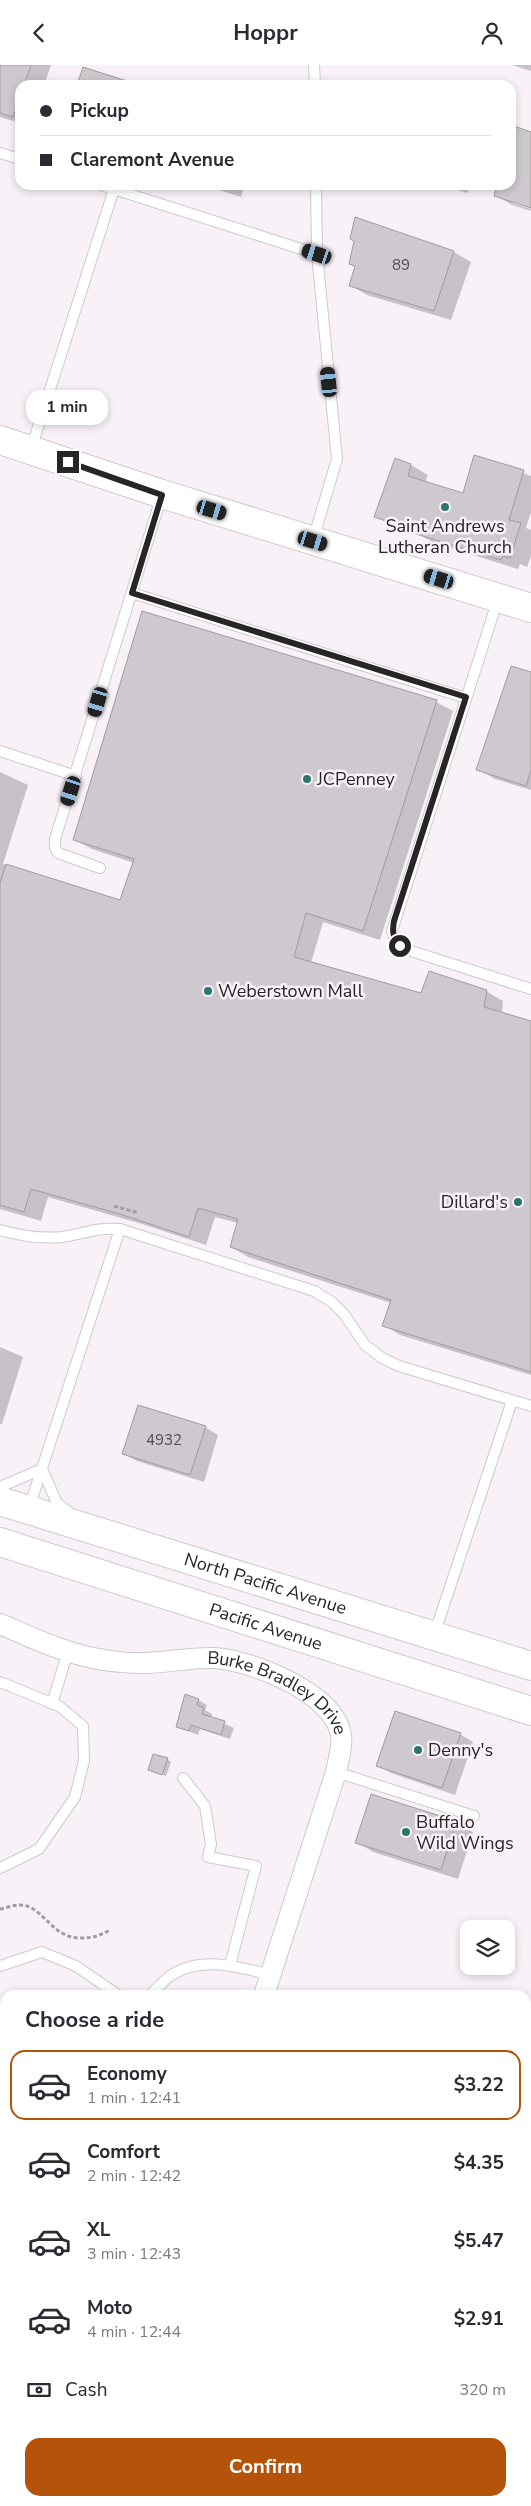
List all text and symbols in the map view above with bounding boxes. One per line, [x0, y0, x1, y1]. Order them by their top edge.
text: Hoppr [233, 18, 298, 48]
icon: back [25, 19, 53, 47]
icon: person [478, 19, 506, 47]
text: Pickup [70, 98, 129, 124]
text: Claremont Avenue [70, 147, 234, 173]
car [300, 242, 333, 266]
house number: 89 [392, 255, 410, 275]
car [319, 366, 338, 398]
callout: 1 min [27, 389, 109, 425]
text: 1 min [46, 396, 88, 418]
route end [57, 451, 79, 473]
car [195, 498, 228, 522]
marker: Saint Andrews Lutheran Church [439, 501, 451, 513]
place label: Saint Andrews Lutheran Church [378, 514, 512, 559]
car [296, 529, 329, 553]
car [422, 567, 455, 591]
car [86, 685, 109, 719]
place label: JCPenney [316, 767, 395, 791]
marker: JCPenney [301, 773, 313, 785]
car [59, 774, 82, 808]
route start [389, 935, 411, 957]
place label: Weberstown Mall [218, 979, 364, 1003]
marker: Weberstown Mall [202, 985, 214, 997]
place label: Dillard's [441, 1190, 508, 1214]
marker: Dillard's [512, 1196, 524, 1208]
house number: 4932 [146, 1430, 182, 1450]
street label: North Pacific Avenue [181, 1547, 350, 1620]
street label: Pacific Avenue [206, 1597, 325, 1656]
street label: Burke Bradley Drive [207, 1646, 353, 1737]
place label: Denny's [428, 1738, 493, 1762]
marker: Denny's [412, 1744, 424, 1756]
place label: Buffalo Wild Wings [416, 1810, 514, 1855]
marker: Buffalo Wild Wings [400, 1826, 412, 1838]
map controls [460, 1920, 515, 1975]
button: layers [460, 1920, 515, 1975]
text: Choose a ride [25, 2005, 164, 2035]
text: Economy [87, 2061, 167, 2087]
icon: car [27, 2063, 72, 2108]
text: $3.22 [454, 2072, 504, 2098]
text: 1 min · 12:41 [87, 2087, 181, 2109]
text: Comfort [87, 2139, 160, 2165]
icon: car [27, 2141, 72, 2186]
text: $4.35 [454, 2150, 504, 2176]
text: 2 min · 12:42 [87, 2165, 181, 2187]
text: XL [87, 2217, 110, 2243]
icon: car [27, 2219, 72, 2264]
text: $5.47 [454, 2228, 504, 2254]
text: 3 min · 12:43 [87, 2243, 181, 2265]
text: Moto [87, 2295, 133, 2321]
icon: car [27, 2297, 72, 2342]
text: $2.91 [454, 2306, 504, 2332]
text: 4 min · 12:44 [87, 2321, 181, 2343]
icon: cash [25, 2376, 53, 2404]
text: Cash [65, 2377, 107, 2403]
text: 320 m [459, 2379, 506, 2401]
button: Confirm [25, 2438, 506, 2496]

